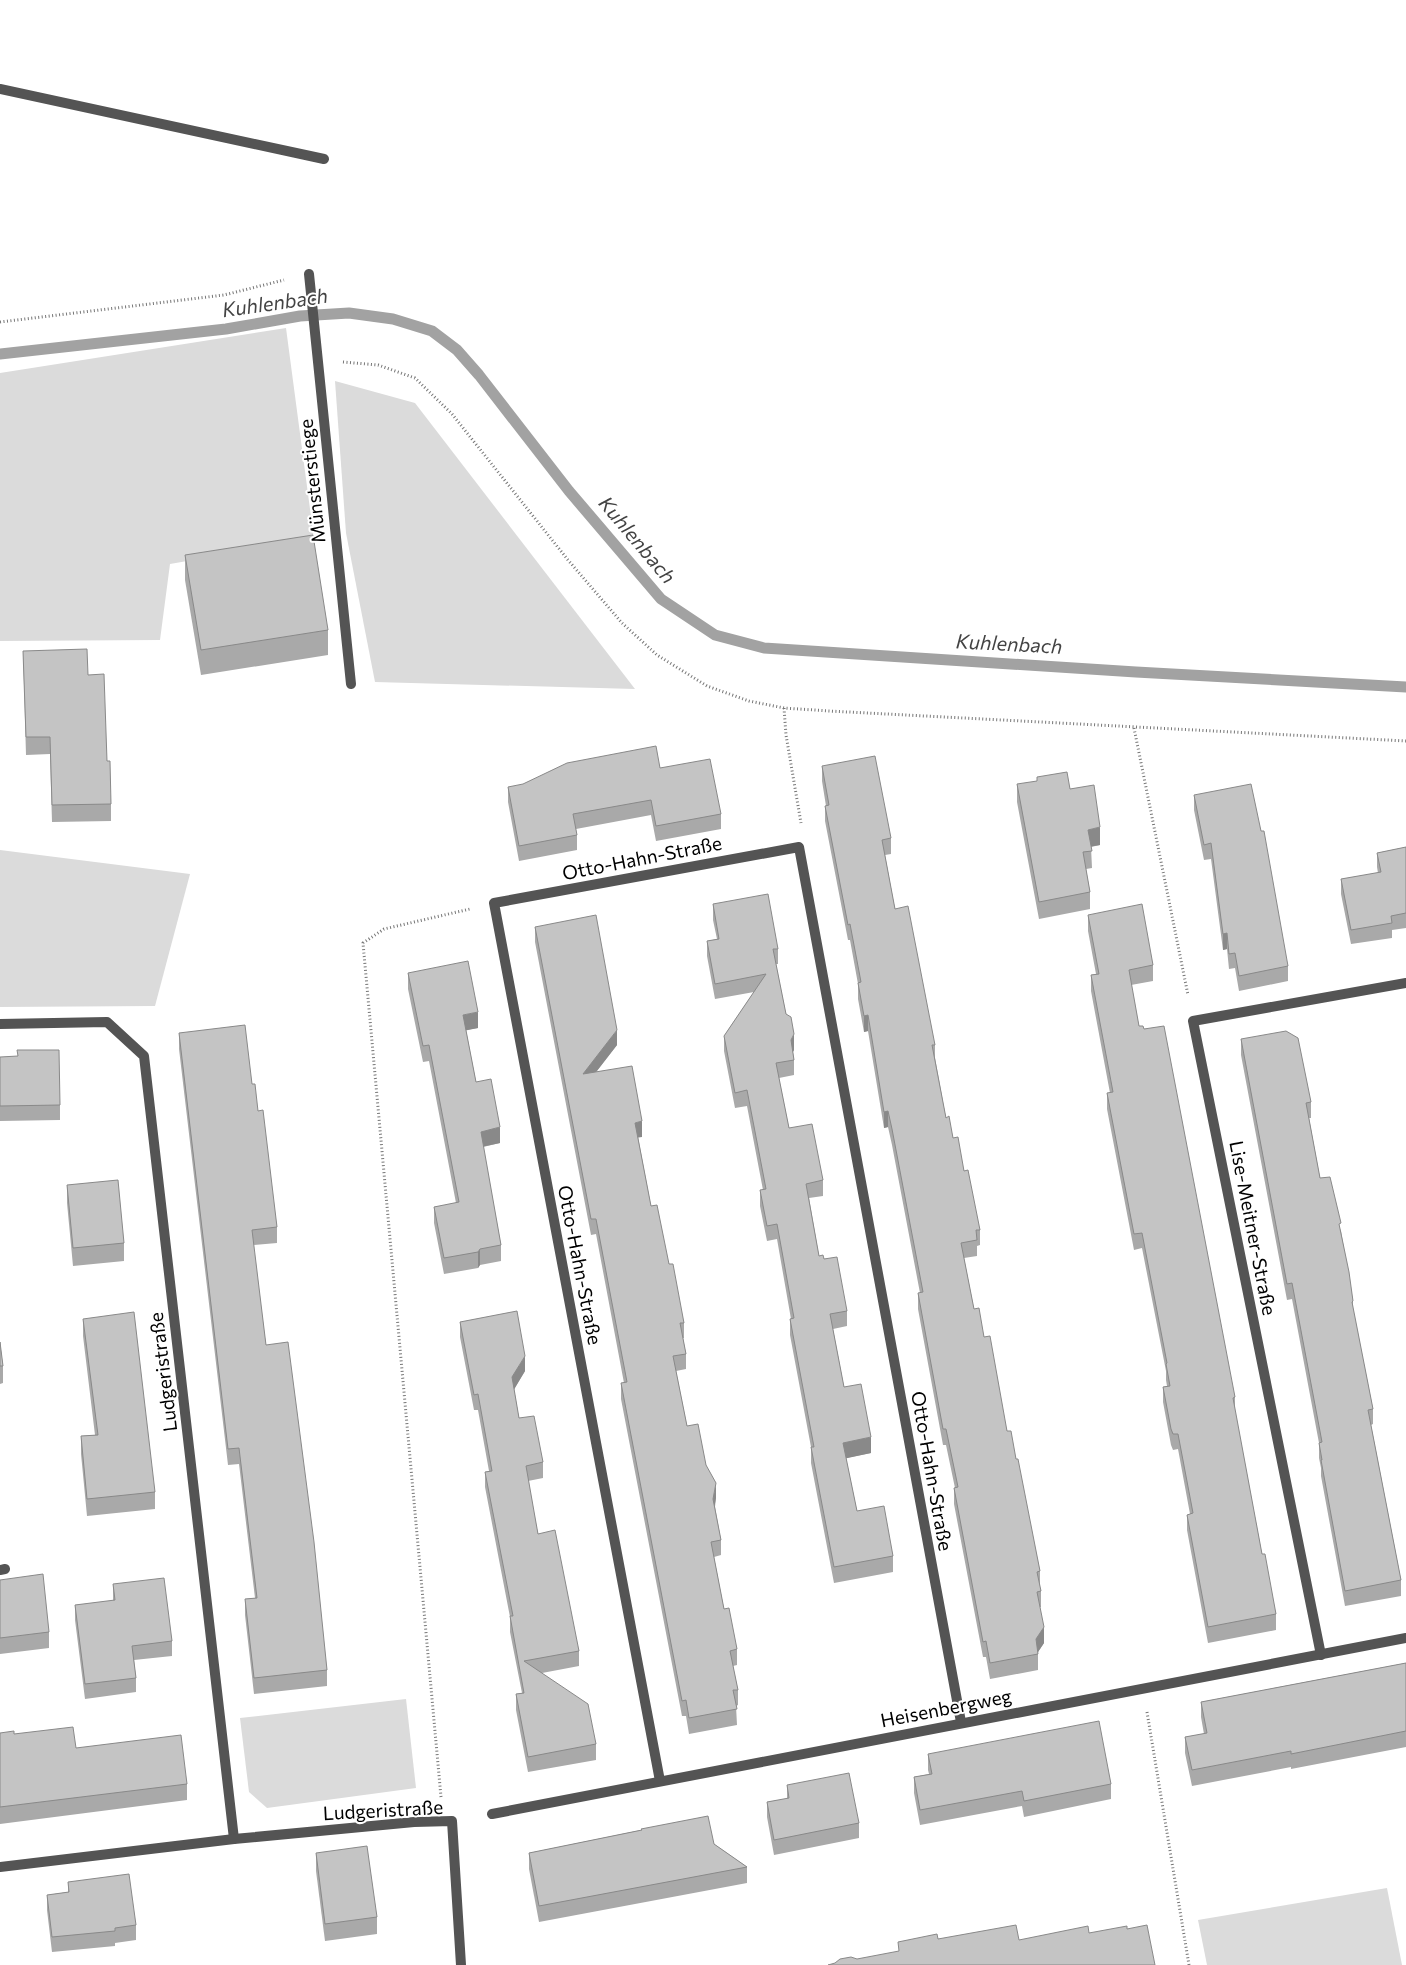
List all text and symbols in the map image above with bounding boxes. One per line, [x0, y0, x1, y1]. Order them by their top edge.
water label: Kuhlenbach [220, 283, 329, 321]
street label: Münsterstiege [294, 418, 329, 544]
water label: Kuhlenbach [594, 491, 681, 588]
water label: Kuhlenbach [955, 628, 1063, 658]
street label: Otto-Hahn-Straße [560, 831, 724, 884]
street label: Lise-Meitner-Straße [1225, 1139, 1282, 1317]
street label: Otto-Hahn-Straße [554, 1183, 607, 1347]
street label: Ludgeristraße [144, 1311, 181, 1433]
street label: Otto-Hahn-Straße [907, 1389, 958, 1553]
street label: Heisenbergweg [878, 1684, 1013, 1731]
street label: Ludgeristraße [322, 1795, 444, 1824]

